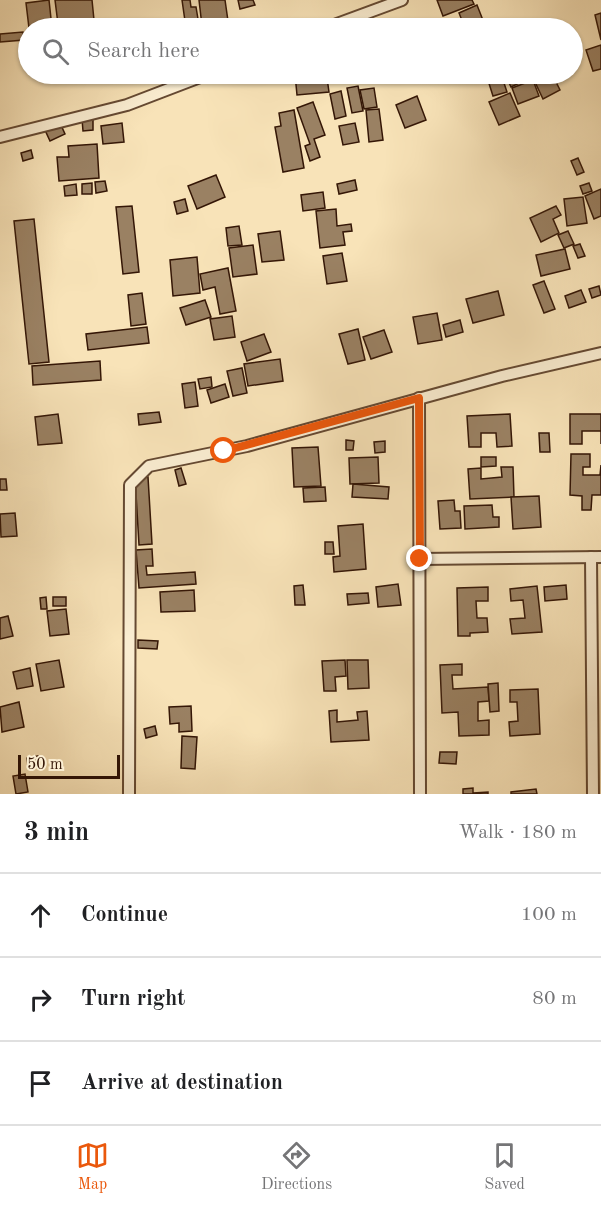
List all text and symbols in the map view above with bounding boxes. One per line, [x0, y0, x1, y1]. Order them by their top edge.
search box [18, 18, 583, 84]
icon: search [39, 35, 72, 68]
text: Search here [87, 40, 200, 62]
route start [210, 437, 236, 463]
route end [406, 545, 432, 571]
scale bar [18, 752, 120, 780]
text: 50 m [27, 757, 63, 773]
text: 3 min [24, 820, 89, 846]
text: Walk · 180 m [458, 823, 577, 843]
icon: ahead [24, 899, 57, 932]
text: Continue [81, 904, 168, 926]
text: 100 m [521, 905, 577, 925]
icon: right [24, 983, 57, 1016]
text: Turn right [81, 988, 185, 1010]
text: 80 m [532, 989, 577, 1009]
icon: arrive [24, 1067, 57, 1100]
text: Arrive at destination [81, 1072, 283, 1094]
tab: Map [76, 1139, 109, 1195]
tab: Directions [261, 1139, 332, 1195]
tab: Saved [484, 1139, 525, 1195]

